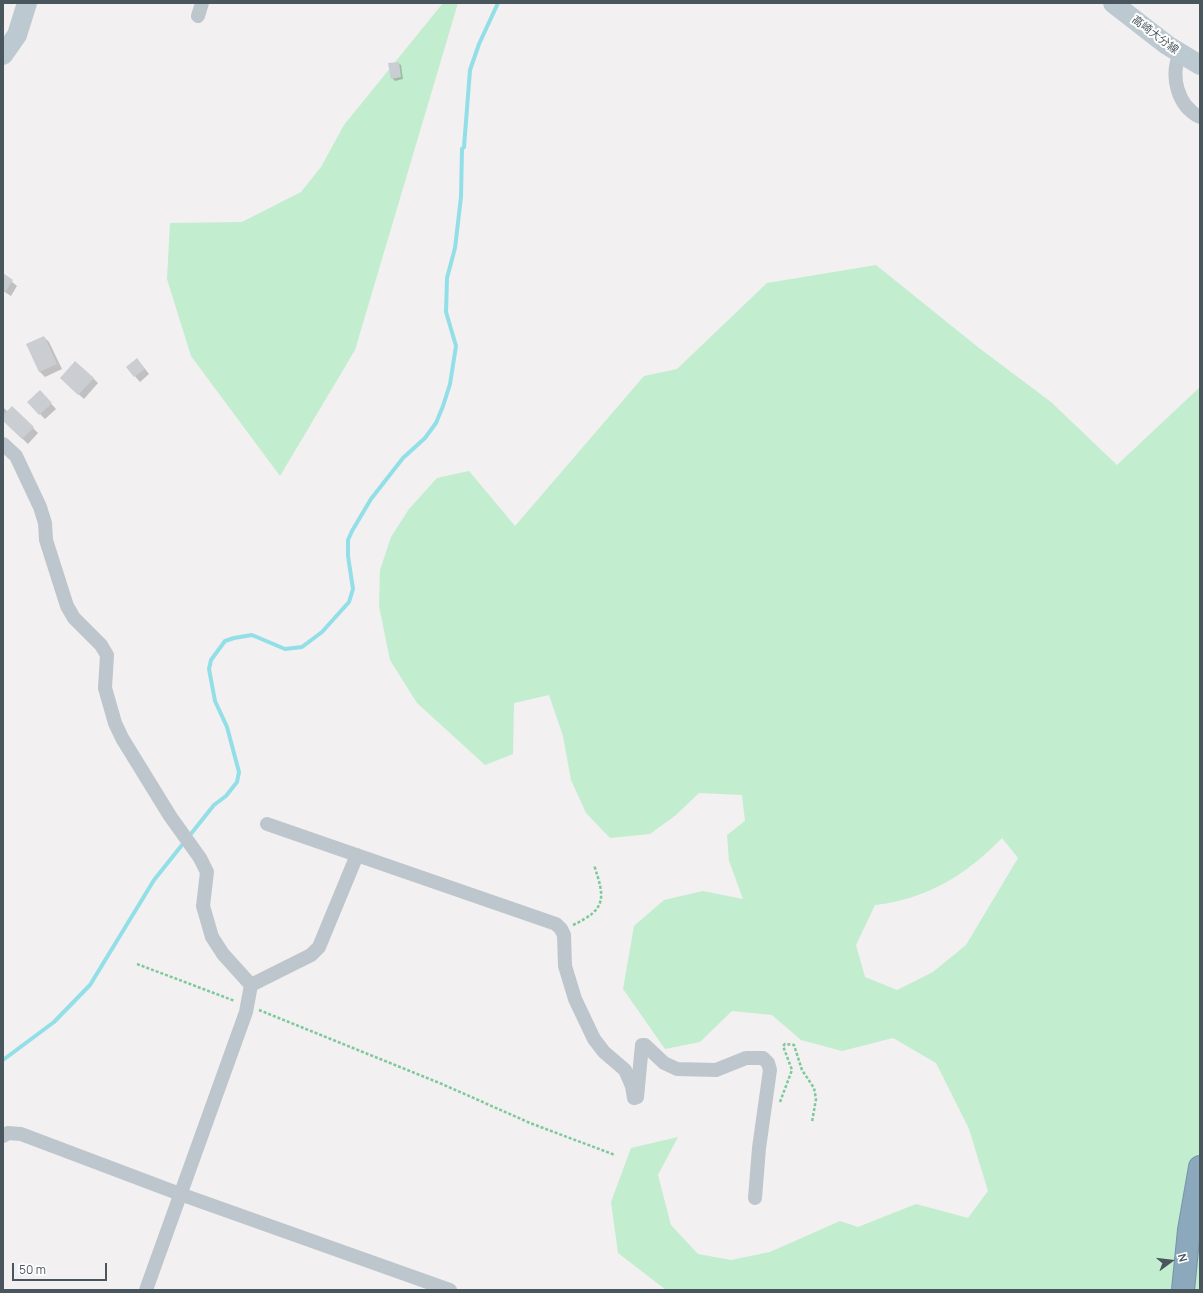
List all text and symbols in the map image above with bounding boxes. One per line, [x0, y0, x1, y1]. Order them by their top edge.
street label: 高崎大分線 [1129, 13, 1181, 57]
north arrow [1151, 1241, 1191, 1281]
text: N [1175, 1252, 1191, 1264]
scale bar [14, 1255, 109, 1281]
text: 50 m [19, 1261, 46, 1278]

